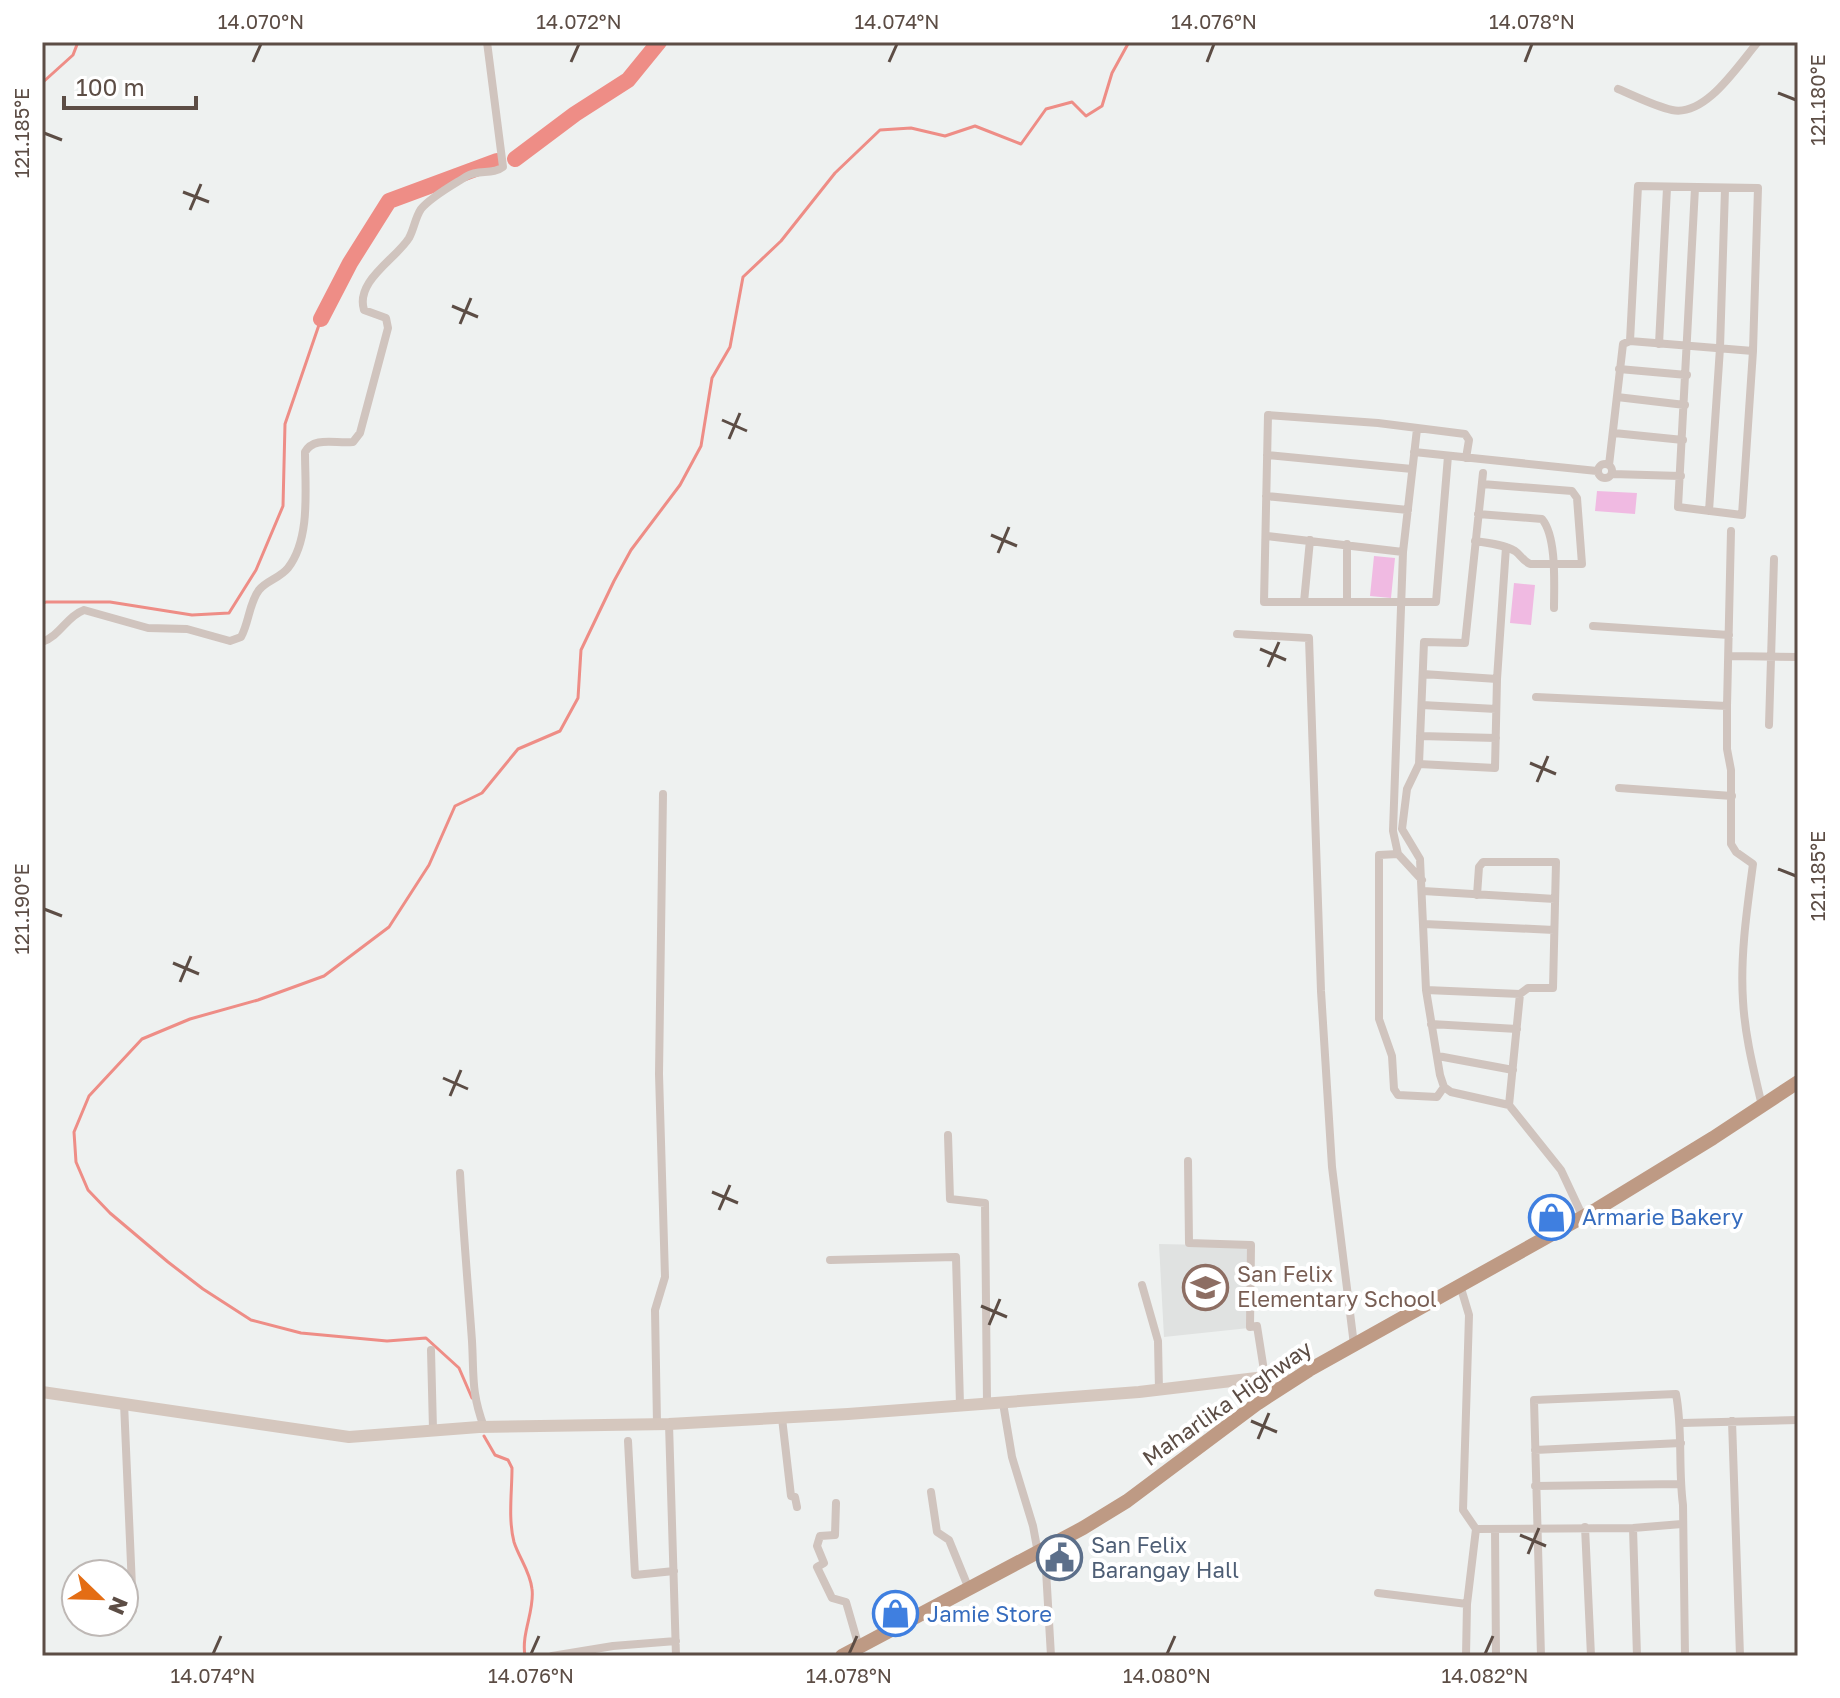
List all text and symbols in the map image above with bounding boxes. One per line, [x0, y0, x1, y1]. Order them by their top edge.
text: 14.070°N [218, 9, 304, 33]
text: 14.072°N [536, 9, 622, 33]
text: 14.074°N [854, 9, 940, 33]
text: 14.076°N [1171, 9, 1257, 33]
text: 14.078°N [1489, 9, 1575, 33]
text: 121.180°E [1805, 54, 1829, 146]
scale bar [64, 60, 196, 110]
text: 100 m [76, 72, 145, 101]
text: 121.185°E [9, 88, 33, 178]
text: 121.185°E [1805, 831, 1829, 921]
text: 121.190°E [9, 863, 33, 955]
shop icon: Armarie Bakery [1527, 1193, 1575, 1241]
place label: Armarie Bakery [1582, 1203, 1743, 1230]
place label: San Felix Elementary School [1237, 1260, 1437, 1312]
school or university icon: San Felix Elementary School [1182, 1263, 1230, 1311]
street label: Maharlika Highway [1137, 1334, 1316, 1471]
place label: San Felix Barangay Hall [1091, 1531, 1239, 1583]
public building icon: San Felix Barangay Hall [1036, 1534, 1084, 1582]
north arrow [60, 1558, 140, 1638]
shop icon: Jamie Store [872, 1590, 920, 1638]
text: N [103, 1593, 135, 1619]
place label: Jamie Store [927, 1600, 1052, 1627]
text: 14.074°N [170, 1663, 256, 1687]
text: 14.076°N [488, 1663, 574, 1687]
text: 14.078°N [806, 1663, 892, 1687]
text: 14.080°N [1123, 1663, 1211, 1687]
text: 14.082°N [1441, 1663, 1529, 1687]

